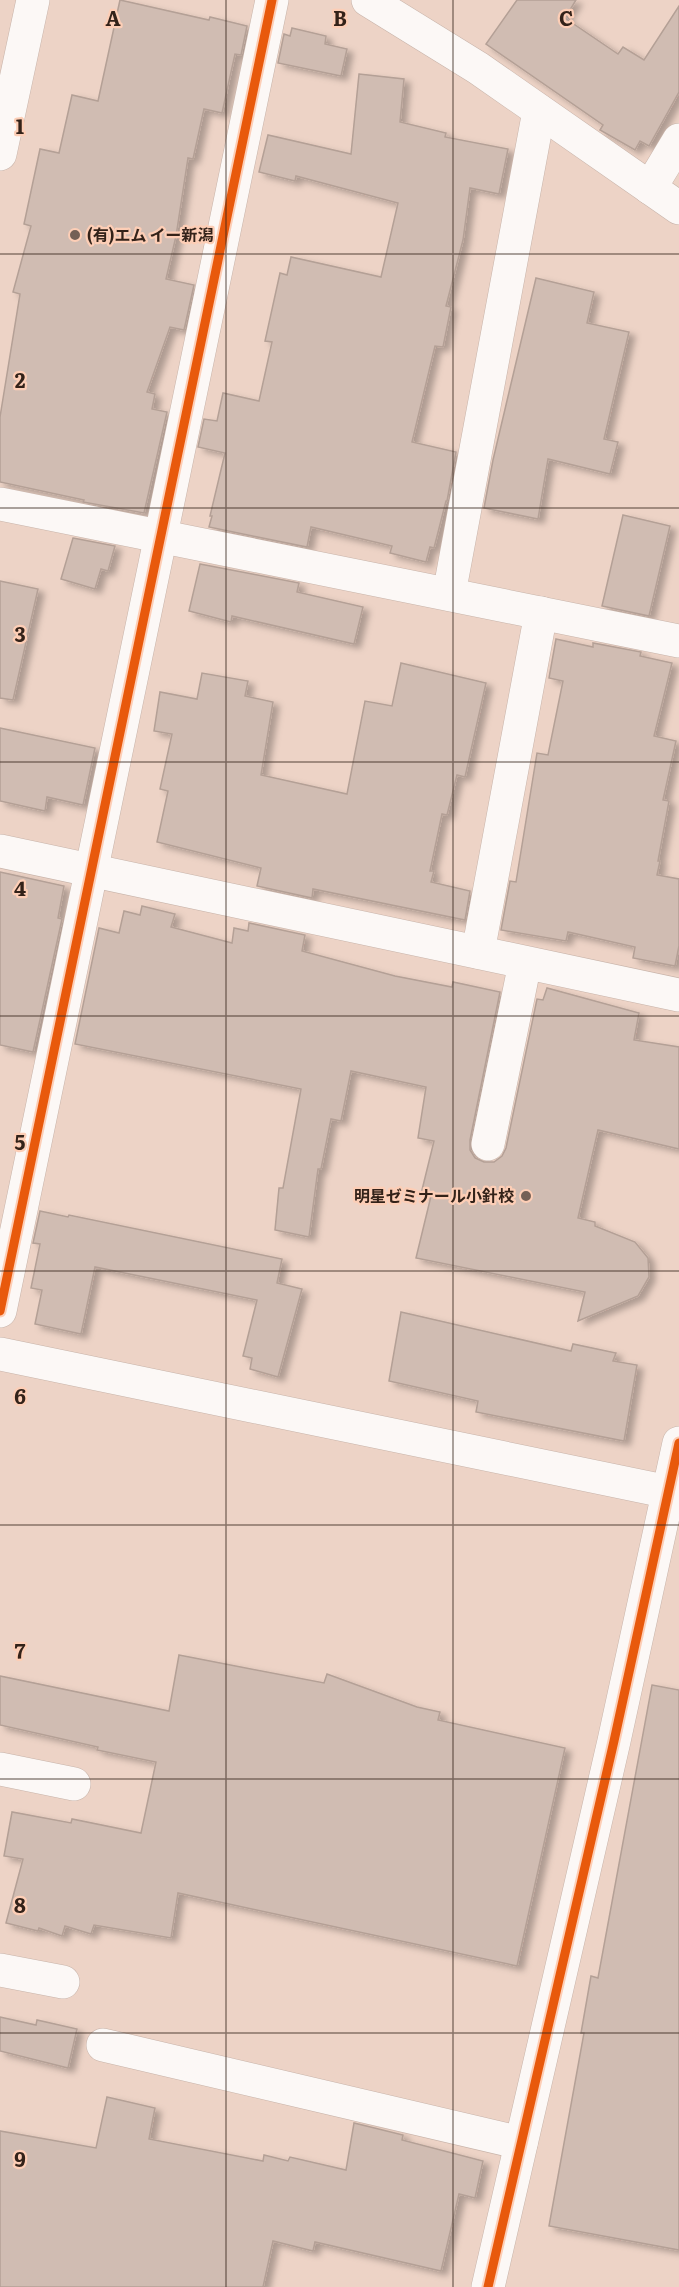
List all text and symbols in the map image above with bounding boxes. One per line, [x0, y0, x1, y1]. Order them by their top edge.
text: A [105, 2, 121, 32]
text: B [333, 2, 347, 32]
text: C [559, 2, 573, 32]
text: 1 [16, 110, 24, 140]
place label: (有)エム イー新潟 [87, 222, 214, 246]
marker: (有)エム イー新潟 [68, 228, 82, 242]
text: 2 [15, 364, 26, 394]
text: 3 [14, 618, 26, 648]
text: 4 [14, 872, 26, 902]
text: 5 [15, 1126, 26, 1156]
place label: 明星ゼミナール小針校 [354, 1183, 514, 1207]
marker: 明星ゼミナール小針校 [519, 1189, 533, 1203]
text: 6 [14, 1380, 26, 1410]
text: 7 [15, 1635, 26, 1665]
text: 8 [14, 1889, 26, 1919]
text: 9 [14, 2143, 26, 2173]

